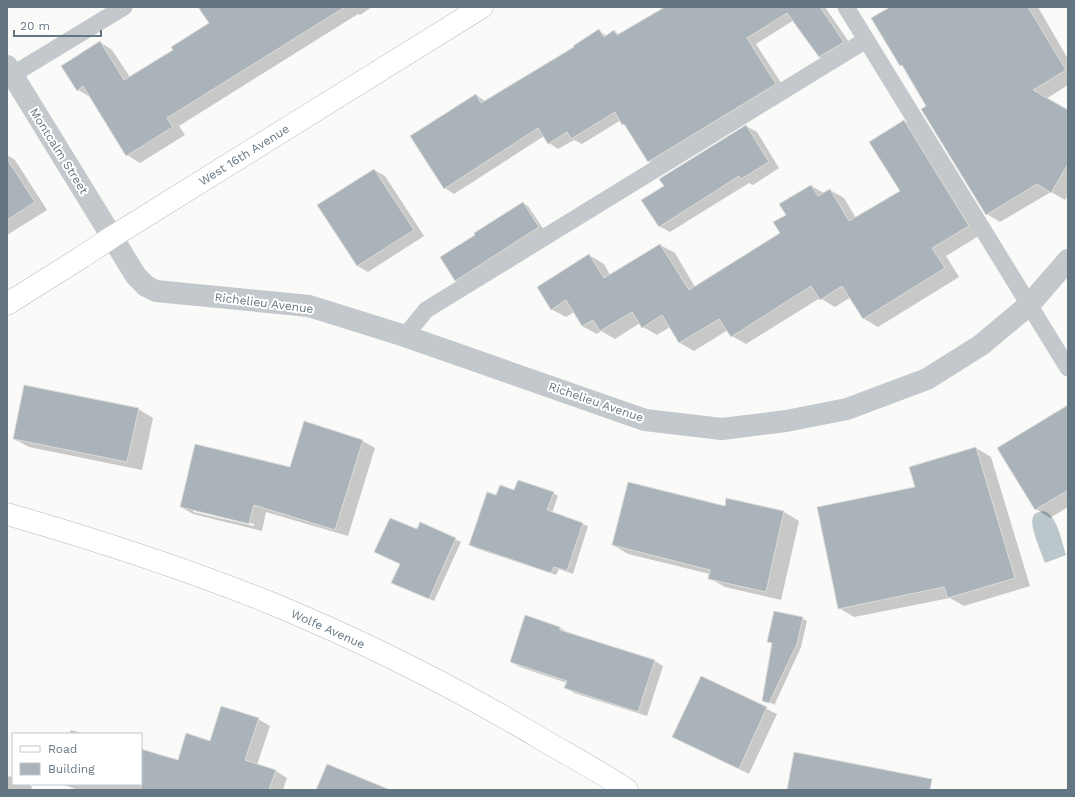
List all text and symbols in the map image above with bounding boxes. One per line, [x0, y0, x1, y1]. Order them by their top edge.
scale bar [14, 12, 101, 38]
text: 20 m [20, 19, 50, 33]
street label: Montcalm Street [27, 105, 91, 197]
street label: West 16th Avenue [196, 122, 292, 188]
street label: Richelieu Avenue [214, 290, 314, 316]
street label: Richelieu Avenue [547, 379, 645, 425]
street label: Wolfe Avenue [289, 606, 367, 652]
legend [12, 733, 142, 785]
text: Road [48, 742, 77, 756]
text: Building [48, 762, 95, 776]

